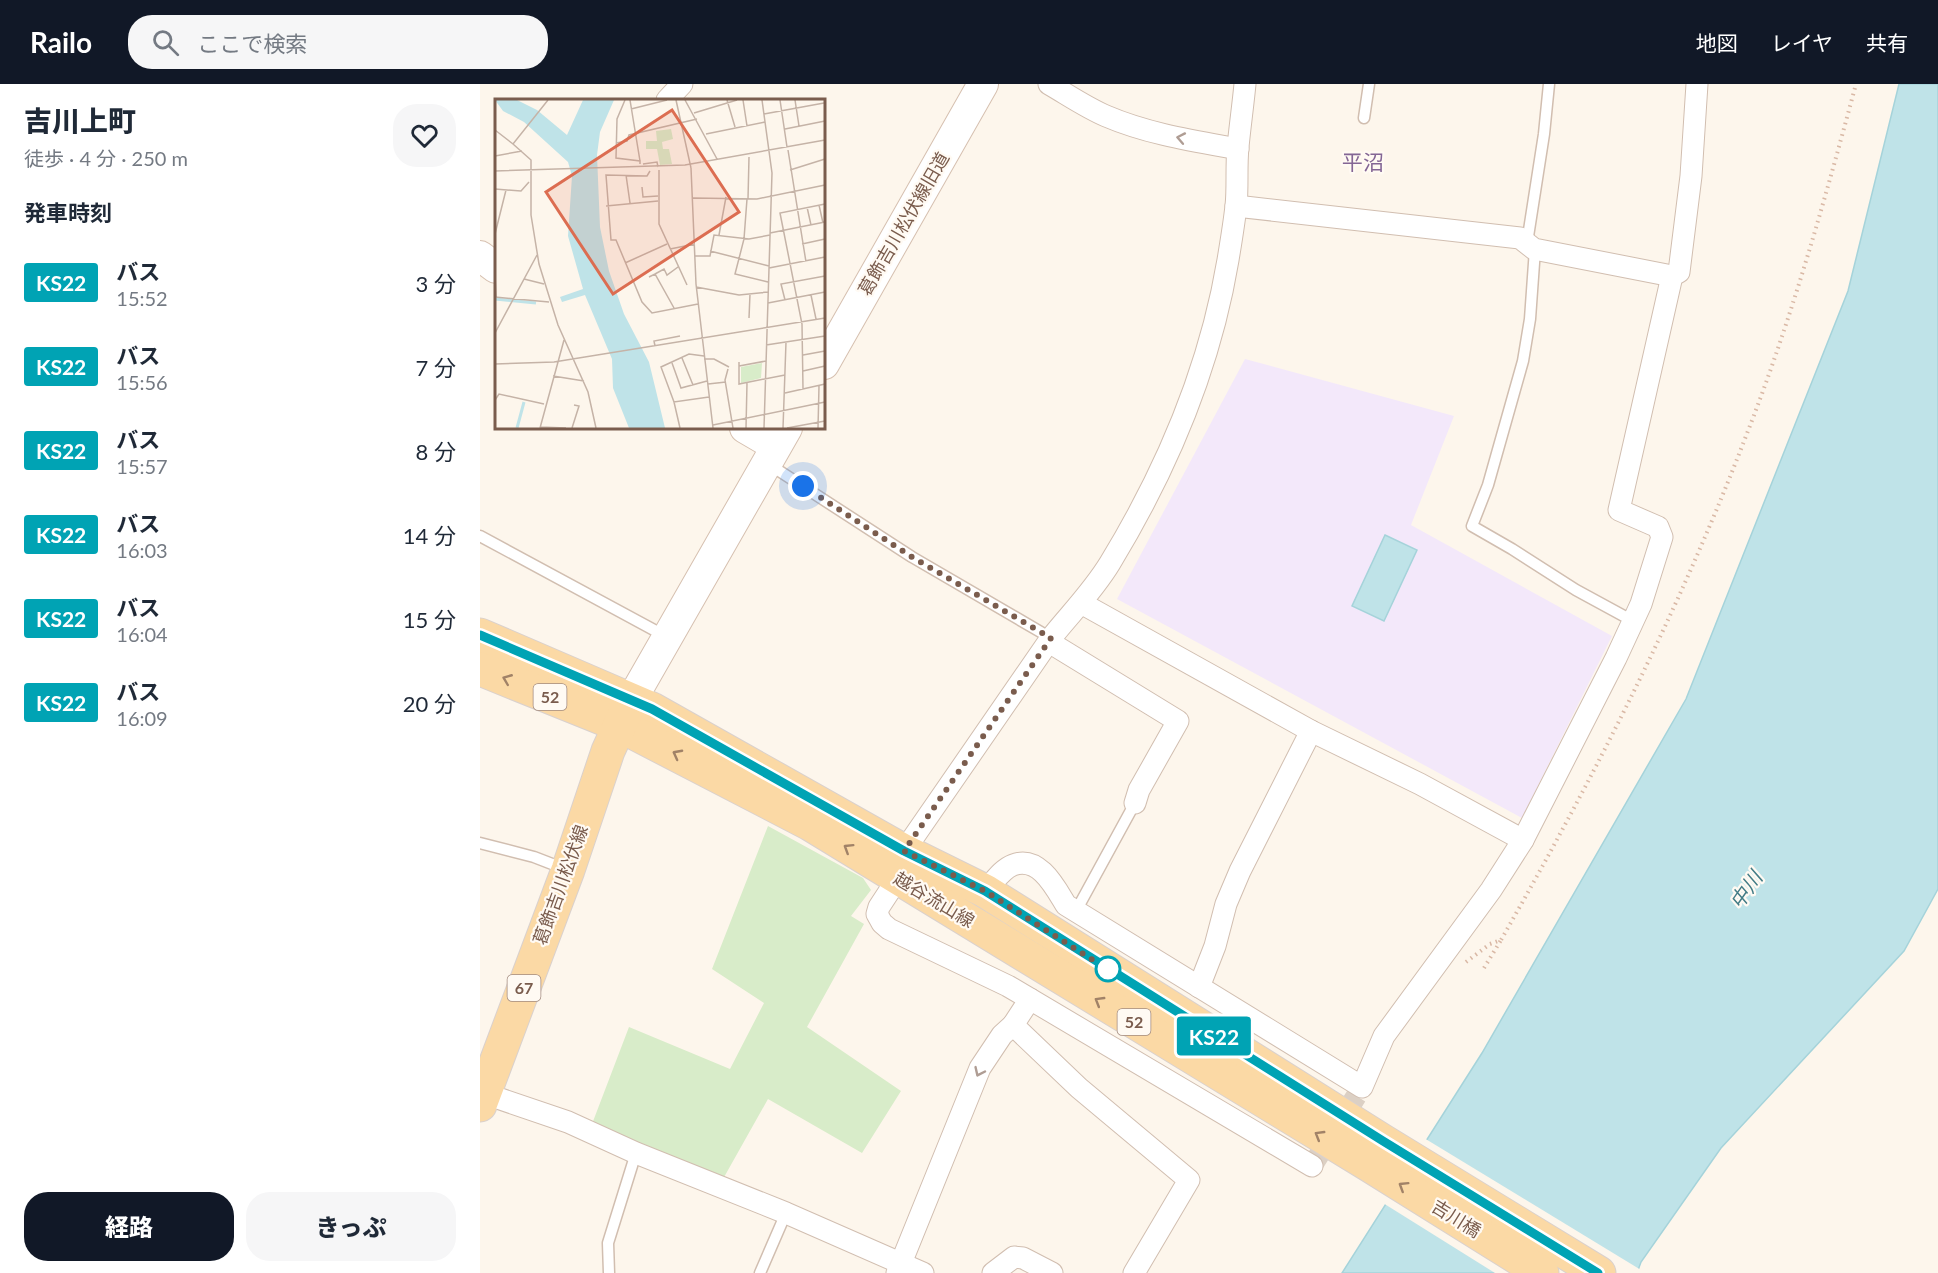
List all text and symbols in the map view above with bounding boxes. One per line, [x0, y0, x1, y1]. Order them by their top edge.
search box [128, 15, 548, 69]
text: Railo [30, 25, 92, 59]
icon: search [149, 26, 182, 59]
text: ここで検索 [197, 30, 307, 57]
text: 地図 [1696, 30, 1738, 55]
text: レイヤ [1771, 30, 1833, 55]
text: 共有 [1866, 30, 1908, 55]
inset map [495, 99, 825, 429]
text: 吉川上町 [24, 103, 136, 137]
button: heart [393, 104, 456, 167]
one-way arrow [1176, 132, 1186, 145]
text: 徒歩 · 4 分 · 250 m [24, 146, 188, 170]
street label: 葛飾吉川松伏線旧道 [853, 148, 953, 299]
district label: 平沼 [1342, 149, 1384, 174]
text: 発車時刻 [24, 199, 112, 226]
text: バス [116, 258, 160, 285]
text: KS22 [36, 270, 86, 295]
text: 3 分 [416, 270, 456, 297]
text: 15:52 [116, 286, 168, 310]
text: バス [116, 342, 160, 369]
text: KS22 [36, 354, 86, 379]
text: 7 分 [416, 354, 456, 381]
text: 15:56 [116, 370, 168, 394]
text: バス [116, 426, 160, 453]
text: KS22 [36, 438, 86, 463]
text: 8 分 [416, 438, 456, 465]
text: 15:57 [116, 454, 168, 478]
your location [788, 471, 818, 501]
text: バス [116, 510, 160, 537]
text: KS22 [36, 522, 86, 547]
text: 14 分 [403, 522, 456, 549]
text: 16:03 [116, 538, 168, 562]
text: バス [116, 594, 160, 621]
text: KS22 [36, 606, 86, 631]
text: 15 分 [403, 606, 456, 633]
text: 16:04 [116, 622, 168, 646]
one-way arrow [502, 674, 513, 686]
text: バス [116, 678, 160, 705]
road number: 52 [534, 684, 566, 710]
text: KS22 [36, 690, 86, 715]
text: 20 分 [403, 690, 456, 717]
text: 16:09 [116, 706, 168, 730]
one-way arrow [673, 750, 684, 761]
street label: 葛飾吉川松伏線 [528, 822, 592, 948]
one-way arrow [844, 843, 854, 855]
water label: 中川 [1724, 865, 1768, 913]
street label: 越谷流山線 [890, 867, 979, 932]
unlabelled marker [1095, 956, 1121, 982]
road number: 67 [508, 975, 540, 1001]
one-way arrow [1095, 996, 1105, 1008]
road number: 52 [1118, 1009, 1150, 1035]
line badge: KS22 [1172, 1016, 1256, 1056]
text: KS22 [1189, 1024, 1239, 1049]
one-way arrow [975, 1065, 987, 1076]
one-way arrow [1315, 1130, 1325, 1142]
one-way arrow [1399, 1182, 1409, 1194]
button: 経路 [24, 1192, 234, 1261]
button: きっぷ [246, 1192, 456, 1261]
street label: 吉川橋 [1428, 1195, 1485, 1242]

